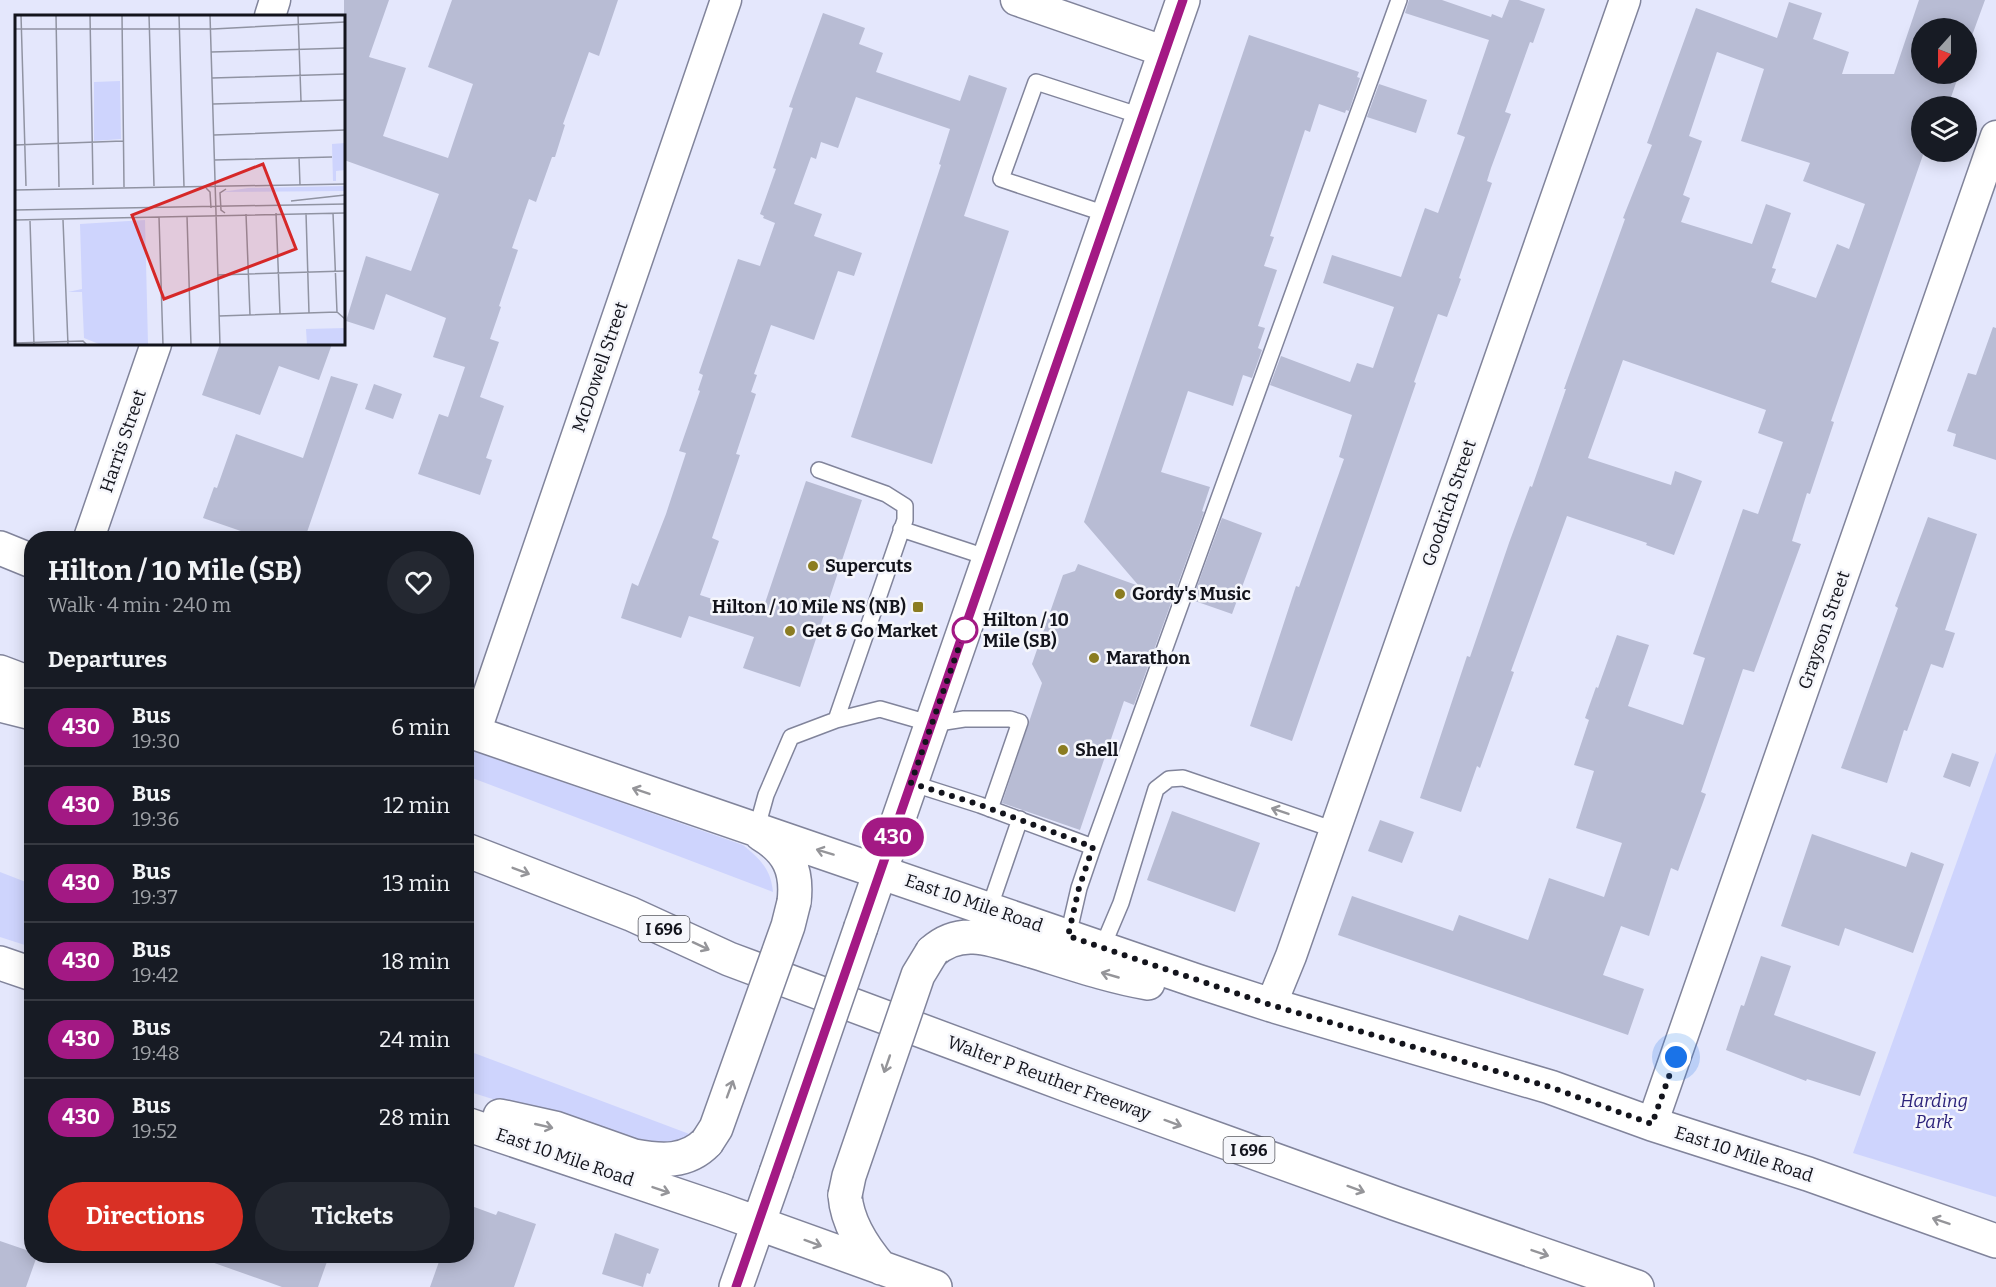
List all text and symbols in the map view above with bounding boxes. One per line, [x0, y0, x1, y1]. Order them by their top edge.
inset map [15, 15, 345, 345]
north arrow [1911, 18, 1977, 84]
map controls [1911, 18, 1977, 162]
button: layers [1911, 96, 1977, 162]
street label: McDowell Street [567, 298, 633, 435]
street label: Harris Street [95, 386, 151, 495]
street label: Goodrich Street [1417, 436, 1481, 569]
button: heart [387, 551, 450, 614]
text: Hilton / 10 Mile (SB) [48, 554, 302, 587]
place label: Supercuts [825, 555, 912, 577]
marker: Supercuts [806, 559, 820, 573]
street label: Grayson Street [1793, 567, 1855, 692]
place label: Gordy's Music [1132, 583, 1251, 605]
marker: Gordy's Music [1113, 587, 1127, 601]
text: Walk · 4 min · 240 m [48, 593, 231, 617]
place label: Hilton / 10 Mile NS (NB) [712, 596, 906, 618]
marker: Hilton / 10 Mile NS (NB) [911, 600, 925, 614]
place label: Hilton / 10 Mile (SB) [983, 609, 1069, 652]
marker: Hilton / 10 Mile (SB) [952, 617, 978, 643]
place label: Get & Go Market [802, 620, 938, 642]
marker: Get & Go Market [783, 624, 797, 638]
text: Departures [48, 646, 167, 673]
place label: Marathon [1106, 647, 1190, 669]
marker: Marathon [1087, 651, 1101, 665]
text: Bus [132, 702, 171, 729]
text: 430 [62, 714, 100, 740]
text: 6 min [391, 714, 450, 741]
text: 19:30 [132, 729, 180, 753]
place label: Shell [1075, 739, 1119, 761]
marker: Shell [1056, 743, 1070, 757]
text: Bus [132, 780, 171, 807]
one-way arrow [632, 784, 650, 795]
text: 430 [62, 792, 100, 818]
text: 12 min [383, 792, 450, 819]
one-way arrow [1271, 804, 1290, 815]
text: 19:36 [132, 807, 179, 831]
line badge: 430 [858, 818, 928, 856]
text: 430 [874, 824, 912, 850]
one-way arrow [816, 846, 835, 857]
text: Bus [132, 858, 171, 885]
one-way arrow [511, 867, 530, 878]
street label: East 10 Mile Road [902, 869, 1046, 937]
text: 430 [62, 870, 100, 896]
text: 13 min [383, 870, 450, 897]
text: 19:37 [132, 885, 178, 909]
road number: I 696 [638, 916, 690, 942]
text: Bus [132, 936, 171, 963]
one-way arrow [692, 941, 710, 952]
text: 430 [62, 948, 100, 974]
text: 18 min [382, 948, 450, 975]
text: 19:42 [132, 963, 179, 987]
one-way arrow [1101, 969, 1120, 980]
text: Bus [132, 1014, 171, 1041]
text: 430 [62, 1026, 100, 1052]
text: 24 min [379, 1026, 450, 1053]
street label: Walter P Reuther Freeway [944, 1031, 1154, 1125]
text: 19:48 [132, 1041, 180, 1065]
your location [1661, 1042, 1691, 1072]
one-way arrow [880, 1054, 891, 1073]
one-way arrow [726, 1080, 737, 1098]
park label: Harding Park [1900, 1090, 1968, 1133]
text: Bus [132, 1092, 171, 1119]
text: 430 [62, 1104, 100, 1130]
text: 28 min [379, 1104, 450, 1131]
one-way arrow [1163, 1118, 1181, 1129]
text: 19:52 [132, 1119, 177, 1143]
one-way arrow [534, 1121, 553, 1132]
street label: East 10 Mile Road [1672, 1121, 1816, 1187]
street label: East 10 Mile Road [493, 1123, 637, 1191]
road number: I 696 [1224, 1137, 1274, 1163]
button: Directions [48, 1182, 243, 1251]
button: Tickets [255, 1182, 450, 1251]
one-way arrow [1346, 1184, 1365, 1195]
one-way arrow [651, 1185, 670, 1196]
one-way arrow [1932, 1215, 1951, 1226]
one-way arrow [804, 1238, 822, 1249]
one-way arrow [1530, 1249, 1549, 1260]

